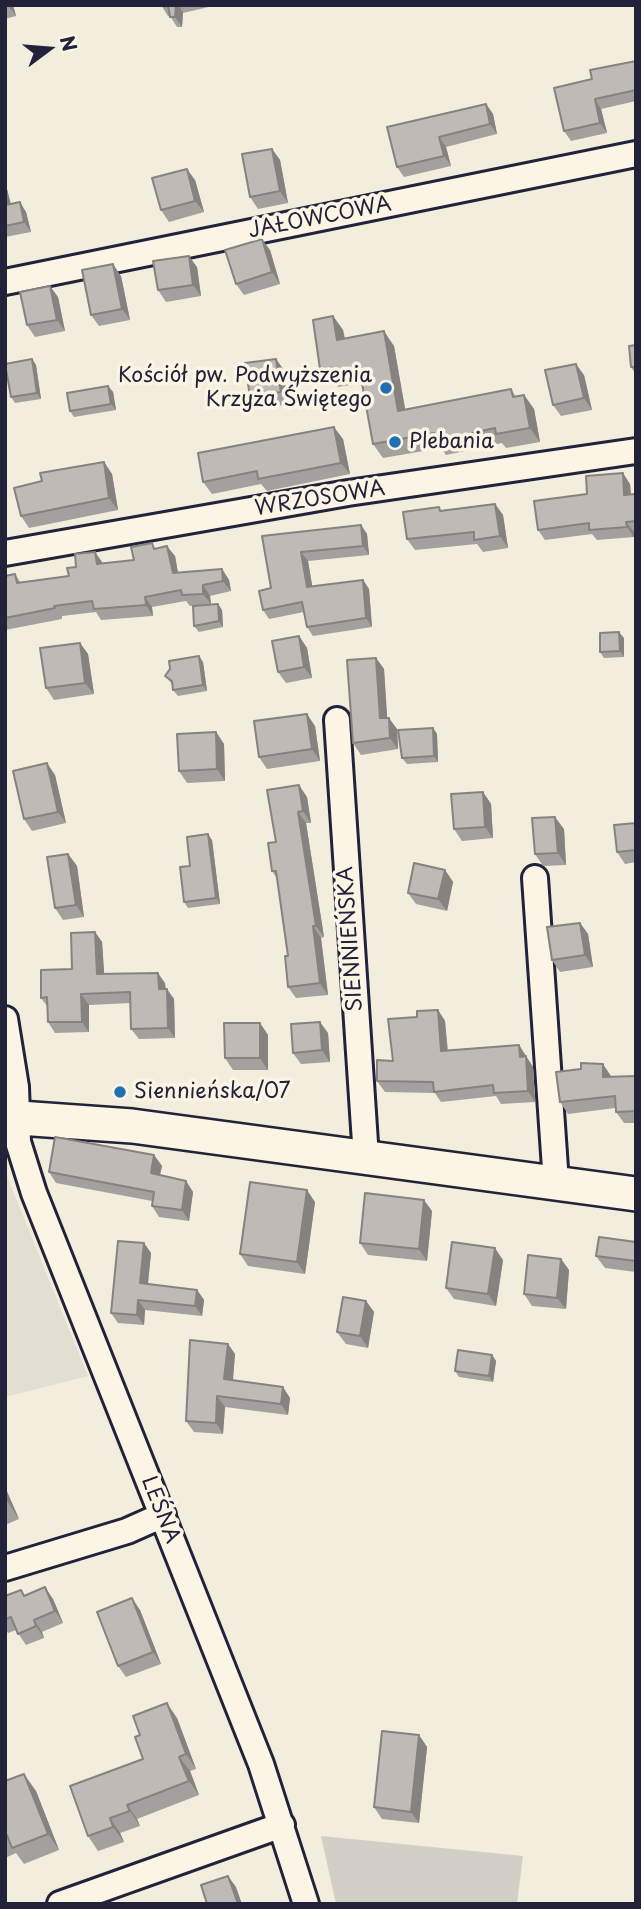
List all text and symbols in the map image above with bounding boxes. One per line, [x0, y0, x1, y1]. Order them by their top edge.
north arrow [14, 14, 84, 84]
text: N [54, 32, 85, 54]
street label: JAŁOWCOWA [246, 192, 394, 244]
place label: Kościół pw. Podwyższenia Krzyża Świętego [118, 363, 372, 413]
marker: Kościół pw. Podwyższenia Krzyża Świętego [378, 380, 394, 396]
place label: Plebania [409, 429, 494, 455]
marker: Plebania [387, 434, 403, 450]
street label: WRZOSOWA [253, 476, 387, 522]
street label: SIENNIEŃSKA [333, 865, 369, 1013]
place label: Siennieńska/07 [134, 1079, 290, 1105]
marker: Siennieńska/07 [112, 1084, 128, 1100]
street label: LEŚNA [135, 1473, 185, 1547]

